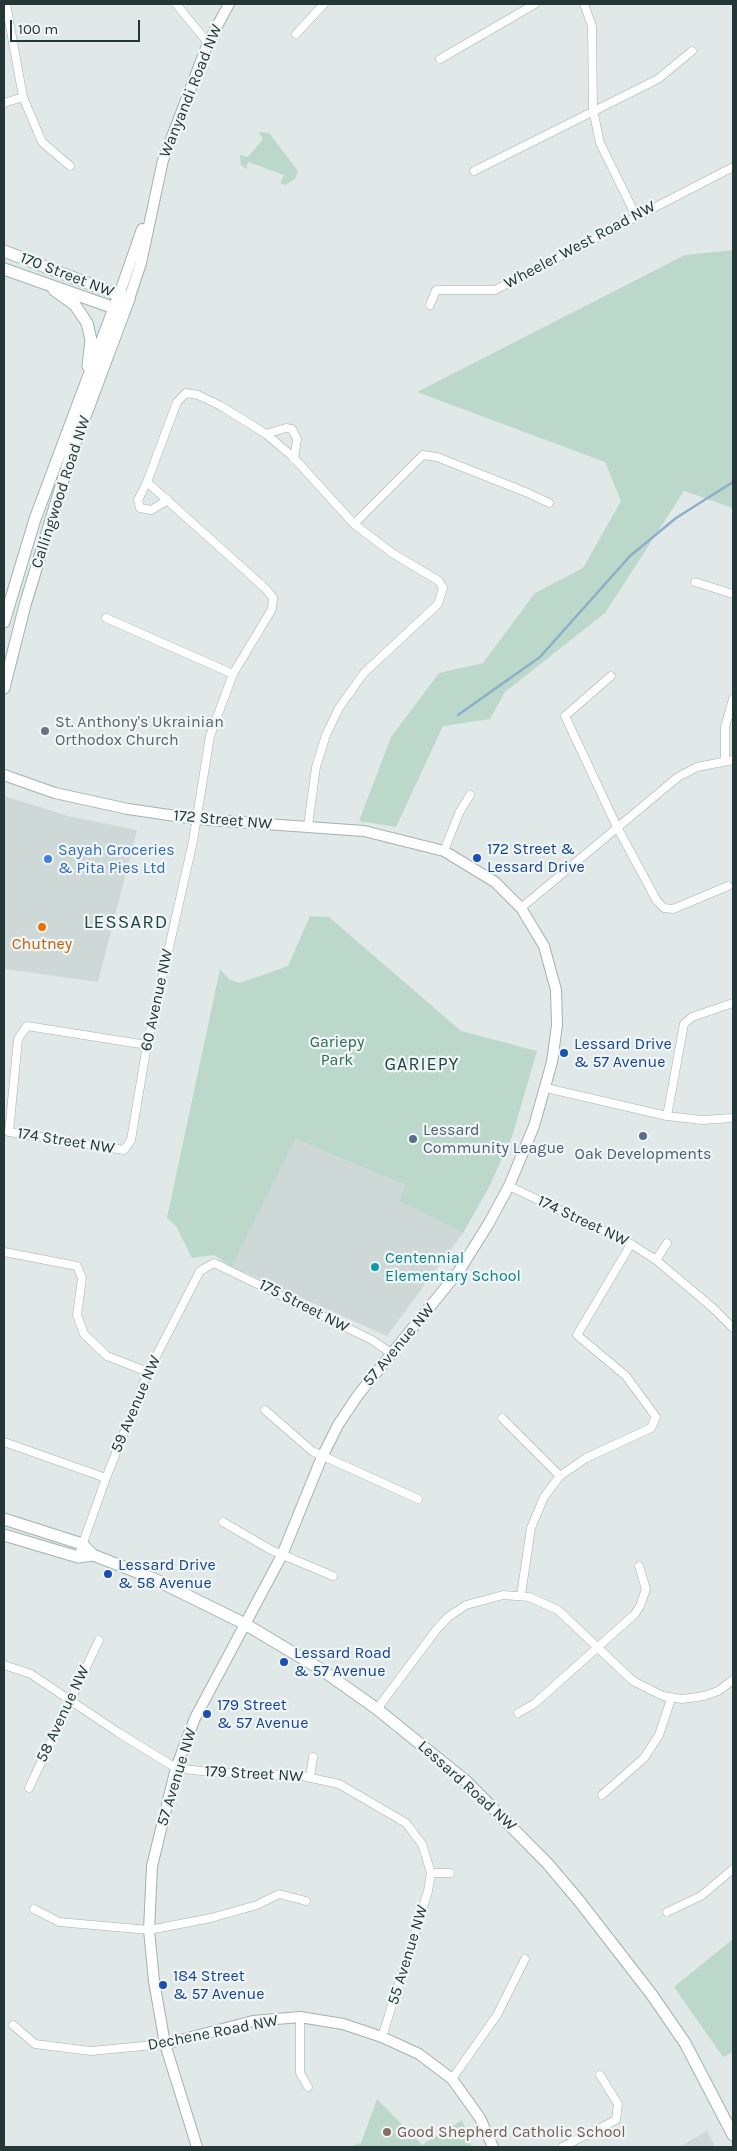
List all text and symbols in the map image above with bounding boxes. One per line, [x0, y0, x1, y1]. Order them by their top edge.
scale bar [12, 10, 142, 42]
text: 100 m [18, 20, 58, 38]
street label: Wanyandi Road NW [155, 22, 227, 160]
street label: Wheeler West Road NW [501, 197, 659, 293]
street label: 170 Street NW [17, 248, 117, 302]
street label: Callingwood Road NW [27, 413, 95, 571]
place label: St. Anthony's Ukrainian Orthodox Church [55, 712, 224, 750]
marker: St. Anthony's Ukrainian Orthodox Church [39, 725, 51, 737]
street label: 172 Street NW [173, 806, 273, 834]
place label: 172 Street & Lessard Drive [487, 839, 585, 877]
place label: Sayah Groceries & Pita Pies Ltd [58, 840, 175, 878]
marker: 172 Street & Lessard Drive [471, 852, 483, 864]
marker: Sayah Groceries & Pita Pies Ltd [42, 853, 54, 865]
district label: LESSARD [83, 912, 169, 934]
marker: Chutney [36, 921, 48, 933]
place label: Chutney [12, 934, 72, 954]
street label: 60 Avenue NW [137, 947, 177, 1053]
park label: Gariepy Park [310, 1032, 364, 1070]
place label: Lessard Drive & 57 Avenue [574, 1034, 672, 1072]
marker: Lessard Drive & 57 Avenue [558, 1047, 570, 1059]
district label: GARIEPY [384, 1054, 460, 1076]
place label: Lessard Community League [423, 1120, 564, 1158]
street label: 174 Street NW [16, 1124, 116, 1158]
marker: Oak Developments [637, 1130, 649, 1142]
marker: Lessard Community League [407, 1133, 419, 1145]
place label: Oak Developments [575, 1144, 711, 1164]
street label: 174 Street NW [534, 1191, 632, 1251]
place label: Centennial Elementary School [385, 1248, 521, 1286]
marker: Centennial Elementary School [369, 1261, 381, 1273]
street label: 175 Street NW [256, 1275, 352, 1337]
street label: 57 Avenue NW [359, 1300, 439, 1390]
street label: 59 Avenue NW [107, 1352, 165, 1456]
place label: Lessard Drive & 58 Avenue [118, 1555, 216, 1593]
marker: Lessard Drive & 58 Avenue [102, 1568, 114, 1580]
place label: Lessard Road & 57 Avenue [294, 1643, 391, 1681]
marker: Lessard Road & 57 Avenue [278, 1656, 290, 1668]
street label: 58 Avenue NW [32, 1663, 94, 1765]
place label: 179 Street & 57 Avenue [217, 1695, 308, 1733]
marker: 179 Street & 57 Avenue [201, 1708, 213, 1720]
street label: 57 Avenue NW [153, 1725, 201, 1829]
street label: Lessard Road NW [414, 1737, 520, 1835]
street label: 179 Street NW [204, 1762, 304, 1786]
street label: 55 Avenue NW [384, 1903, 432, 2007]
place label: 184 Street & 57 Avenue [173, 1966, 264, 2004]
marker: 184 Street & 57 Avenue [157, 1979, 169, 1991]
street label: Dechene Road NW [146, 2011, 280, 2055]
place label: Good Shepherd Catholic School [397, 2122, 626, 2142]
marker: Good Shepherd Catholic School [381, 2126, 393, 2138]

